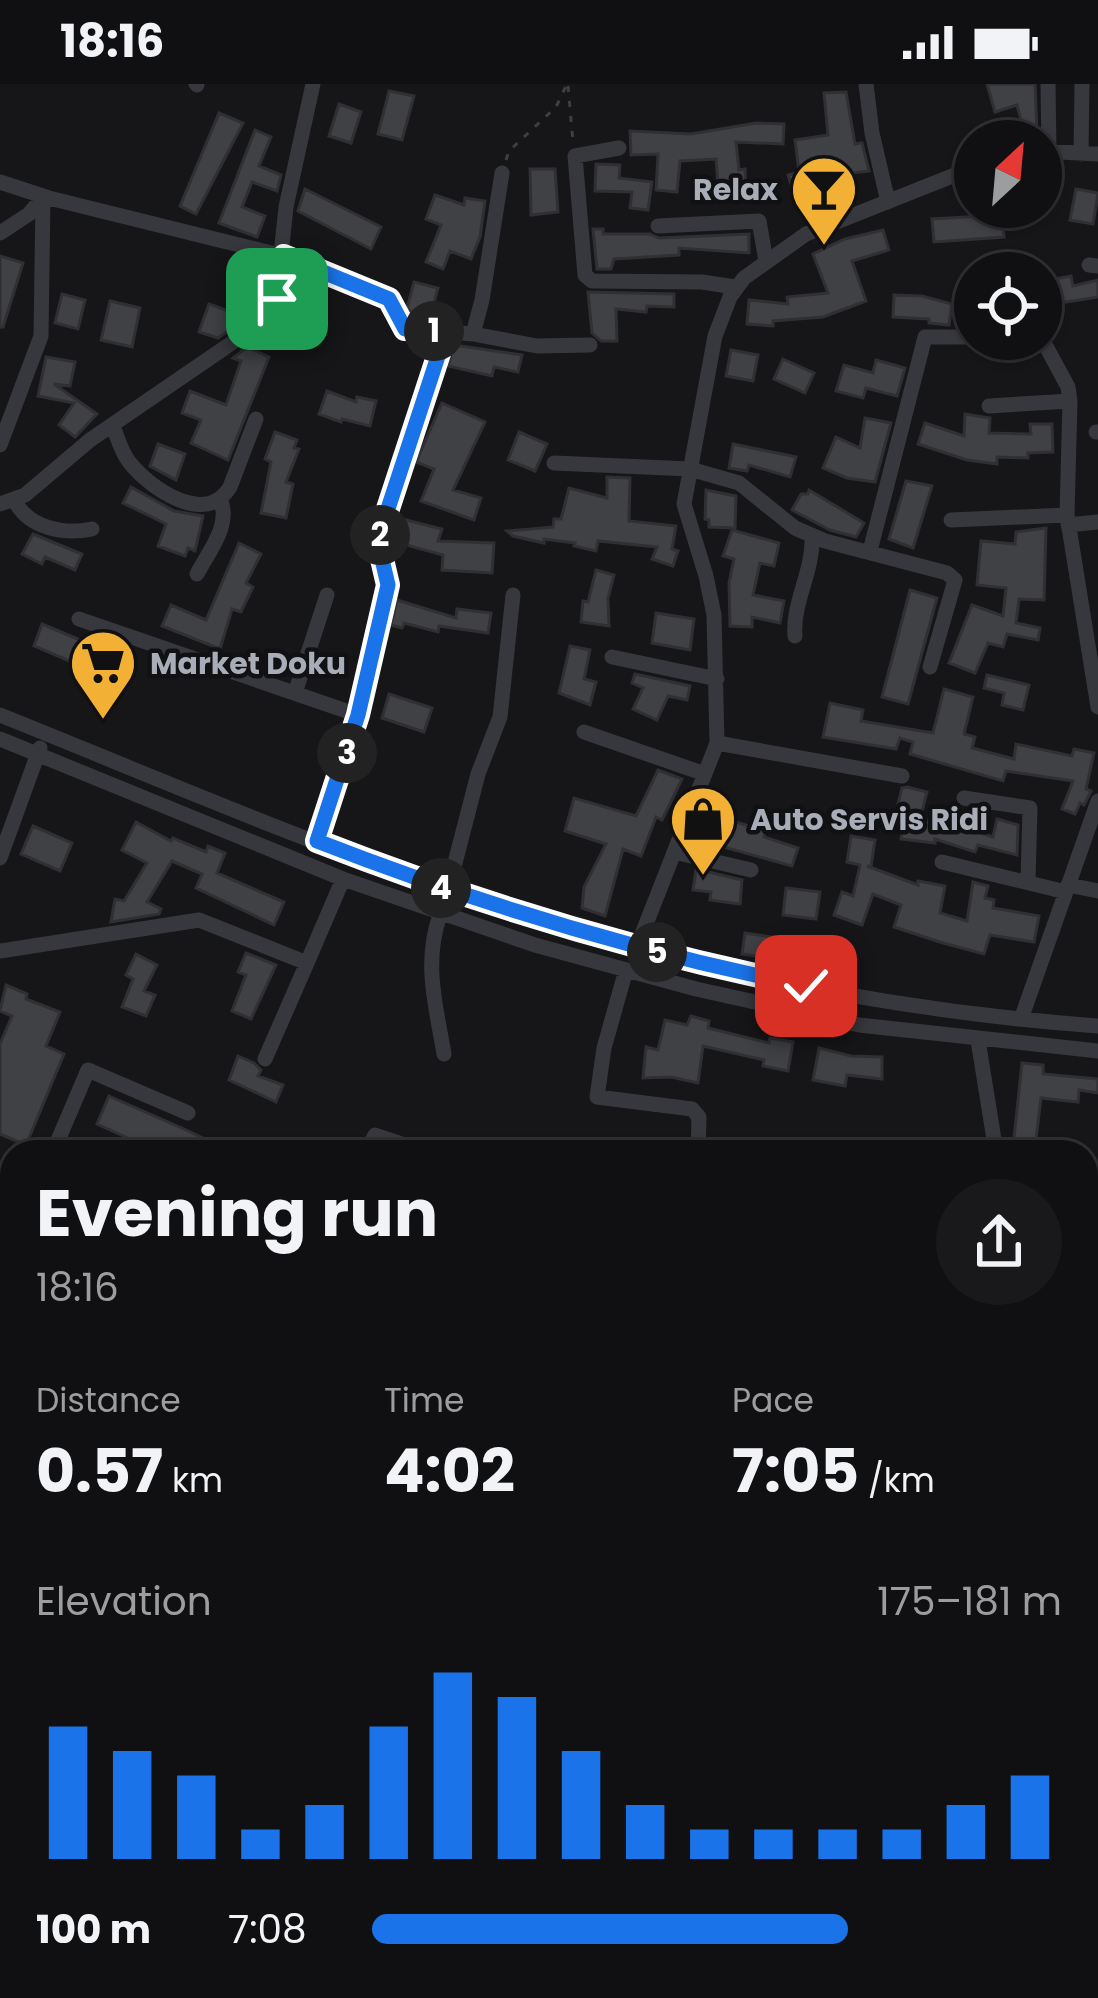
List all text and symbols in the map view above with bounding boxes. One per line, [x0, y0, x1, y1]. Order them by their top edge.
text: 18:16 [60, 10, 164, 73]
north arrow [954, 120, 1062, 228]
map controls [954, 120, 1062, 360]
bar icon: Relax [789, 154, 859, 248]
place label: Relax [693, 168, 778, 211]
pin [226, 248, 328, 350]
button: locate [954, 252, 1062, 360]
icon: arrive [244, 266, 310, 332]
pin: 1 [404, 301, 464, 361]
text: 1 [428, 307, 440, 354]
pin: 2 [350, 505, 410, 565]
text: 2 [371, 511, 389, 558]
supermarket icon: Market Doku [68, 628, 138, 722]
place label: Market Doku [150, 642, 346, 685]
pin: 3 [317, 723, 377, 783]
text: 3 [337, 729, 357, 776]
shop icon: Auto Servis Ridi [668, 784, 738, 878]
place label: Auto Servis Ridi [750, 798, 988, 841]
pin: 4 [411, 858, 471, 918]
text: 4 [430, 864, 452, 911]
pin: 5 [627, 922, 687, 982]
text: 5 [646, 928, 668, 975]
pin [755, 935, 857, 1037]
icon: check [773, 953, 839, 1019]
text: Evening run [36, 1167, 438, 1259]
button: share [936, 1179, 1062, 1305]
text: 18:16 [36, 1260, 119, 1315]
text: Distance [36, 1377, 181, 1424]
text: Time [384, 1377, 464, 1424]
text: Pace [732, 1377, 814, 1424]
text: 0.57 [36, 1429, 163, 1513]
text: 4:02 [384, 1429, 515, 1513]
text: 7:05 [732, 1429, 859, 1513]
text: km [163, 1457, 223, 1504]
text: /km [859, 1457, 935, 1504]
text: Elevation [36, 1574, 212, 1629]
text: 175–181 m [877, 1574, 1062, 1629]
text: 100 m [36, 1902, 151, 1957]
text: 7:08 [228, 1902, 307, 1957]

